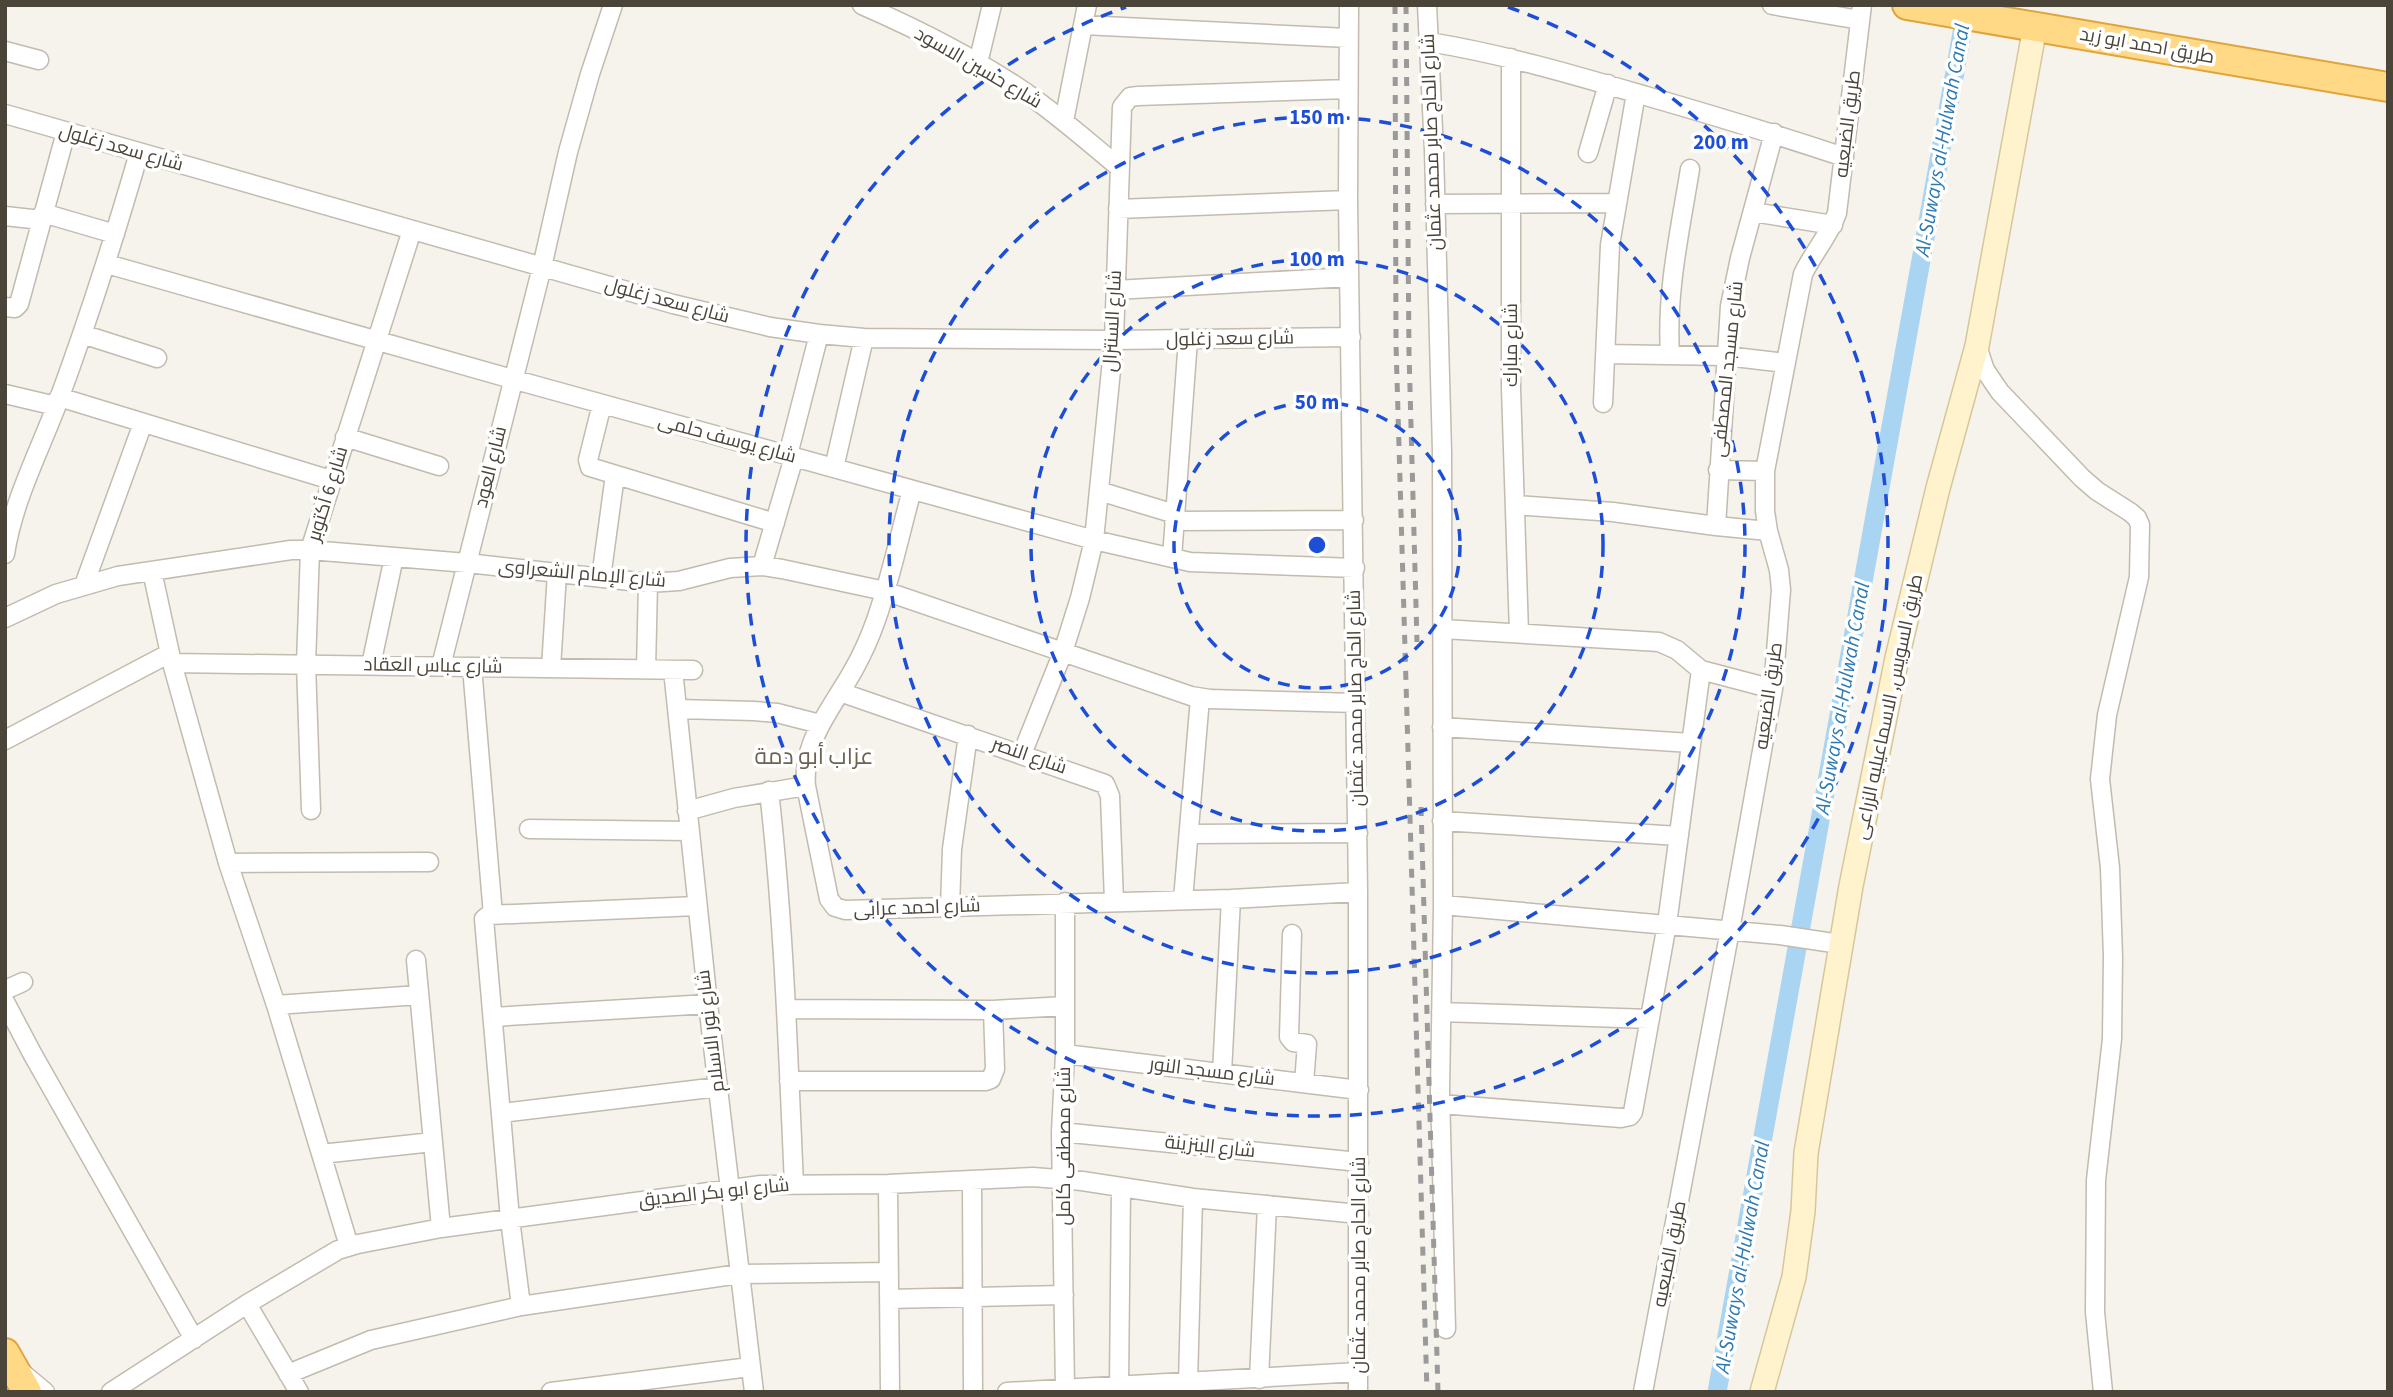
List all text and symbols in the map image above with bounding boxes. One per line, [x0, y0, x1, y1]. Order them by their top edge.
street label: شارع حسين الاسود [909, 20, 1047, 116]
water label: Al-Suways al-Ḥulwah Canal [1906, 21, 1977, 260]
street label: طريق احمد ابو زيد [2077, 21, 2217, 71]
street label: شارع الحاج صابر محمد عثمان [1415, 33, 1449, 251]
street label: طريق الضبعيه [1828, 69, 1868, 179]
text: 150 m [1289, 102, 1345, 132]
street label: شارع سعد زغلول [56, 117, 186, 179]
text: 200 m [1693, 127, 1749, 157]
text: 100 m [1289, 244, 1345, 274]
street label: شارع السنترال [1097, 269, 1129, 373]
street label: شارع سعد زغلول [602, 271, 732, 331]
street label: شارع مسجد المصطفى [1705, 280, 1751, 458]
street label: شارع مبارك [1498, 303, 1525, 387]
street label: شارع سعد زغلول [1166, 324, 1294, 354]
text: 50 m [1295, 387, 1339, 417]
street label: شارع يوسف حلمى [655, 408, 799, 470]
street label: شارع العود [468, 423, 514, 511]
street label: شارع 6 أكتوبر [300, 443, 355, 546]
centre of rings [1305, 533, 1329, 557]
street label: شارع الإمام الشعراوى [497, 553, 667, 595]
street label: طريق السويس, الاسماعيليه الزراعى [1848, 572, 1930, 842]
water label: Al-Suways al-Ḥulwah Canal [1806, 579, 1877, 818]
street label: شارع الحاج صابر محمد عثمان [1341, 589, 1371, 807]
street label: طريق الضبعيه [1748, 641, 1790, 751]
street label: شارع عباس العقاد [363, 651, 503, 681]
street label: شارع النصر [987, 730, 1070, 781]
district label: عزاب أبو دمة [755, 740, 873, 773]
street label: شارع احمد عرابى [853, 892, 981, 924]
street label: شارع نور الاسلام [690, 968, 732, 1094]
street label: شارع مسجد النور [1147, 1051, 1276, 1093]
street label: شارع مصطفى كامل [1051, 1067, 1078, 1225]
street label: شارع البنزينة [1163, 1129, 1257, 1165]
water label: Al-Suways al-Ḥulwah Canal [1706, 1138, 1777, 1377]
street label: شارع الحاج صابر محمد عثمان [1346, 1157, 1373, 1373]
street label: شارع ابو بكر الصديق [637, 1172, 791, 1214]
street label: طريق الضبعيه [1646, 1198, 1694, 1310]

